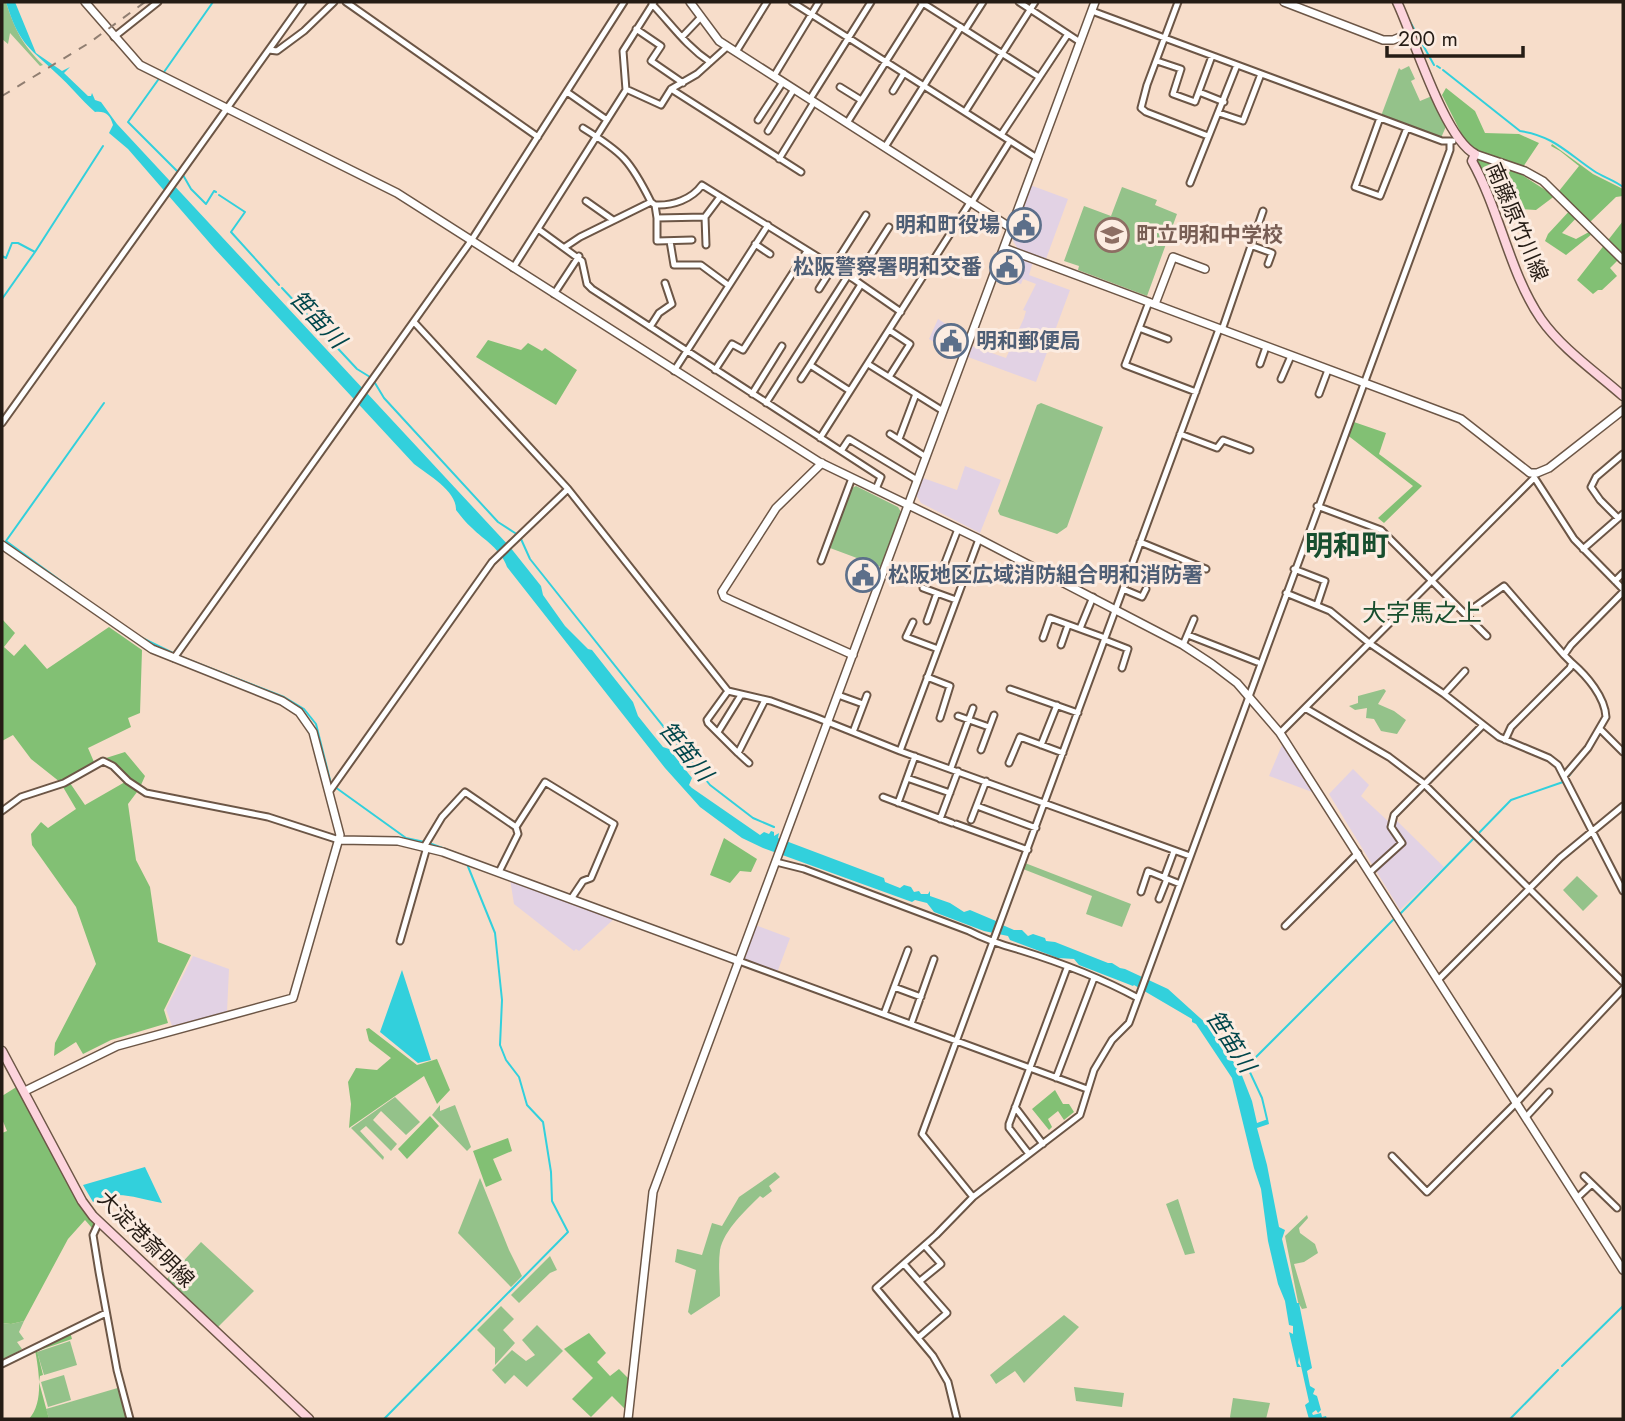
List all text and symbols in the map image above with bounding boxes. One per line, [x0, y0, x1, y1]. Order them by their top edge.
scale bar [1387, 14, 1524, 58]
text: 200 m [1398, 24, 1458, 54]
street label: 南藤原竹川線 [1479, 158, 1555, 286]
public building icon: 明和町役場 [1005, 206, 1043, 244]
place label: 明和町役場 [895, 210, 1000, 240]
school or university icon: 町立明和中学校 [1093, 216, 1131, 254]
place label: 町立明和中学校 [1136, 220, 1283, 250]
public building icon: 松阪警察署明和交番 [988, 248, 1026, 286]
place label: 松阪警察署明和交番 [793, 252, 982, 282]
water label: 笹笛川 [282, 282, 356, 358]
public building icon: 明和郵便局 [932, 322, 970, 360]
place label: 明和郵便局 [976, 326, 1081, 356]
district label: 明和町 [1305, 525, 1389, 566]
public building icon: 松阪地区広域消防組合明和消防署 [844, 556, 882, 594]
place label: 松阪地区広域消防組合明和消防署 [888, 560, 1203, 590]
district label: 大字馬之上 [1362, 595, 1482, 630]
water label: 笹笛川 [651, 713, 723, 791]
water label: 笹笛川 [1198, 1003, 1266, 1082]
street label: 大淀港斎明線 [91, 1184, 201, 1294]

